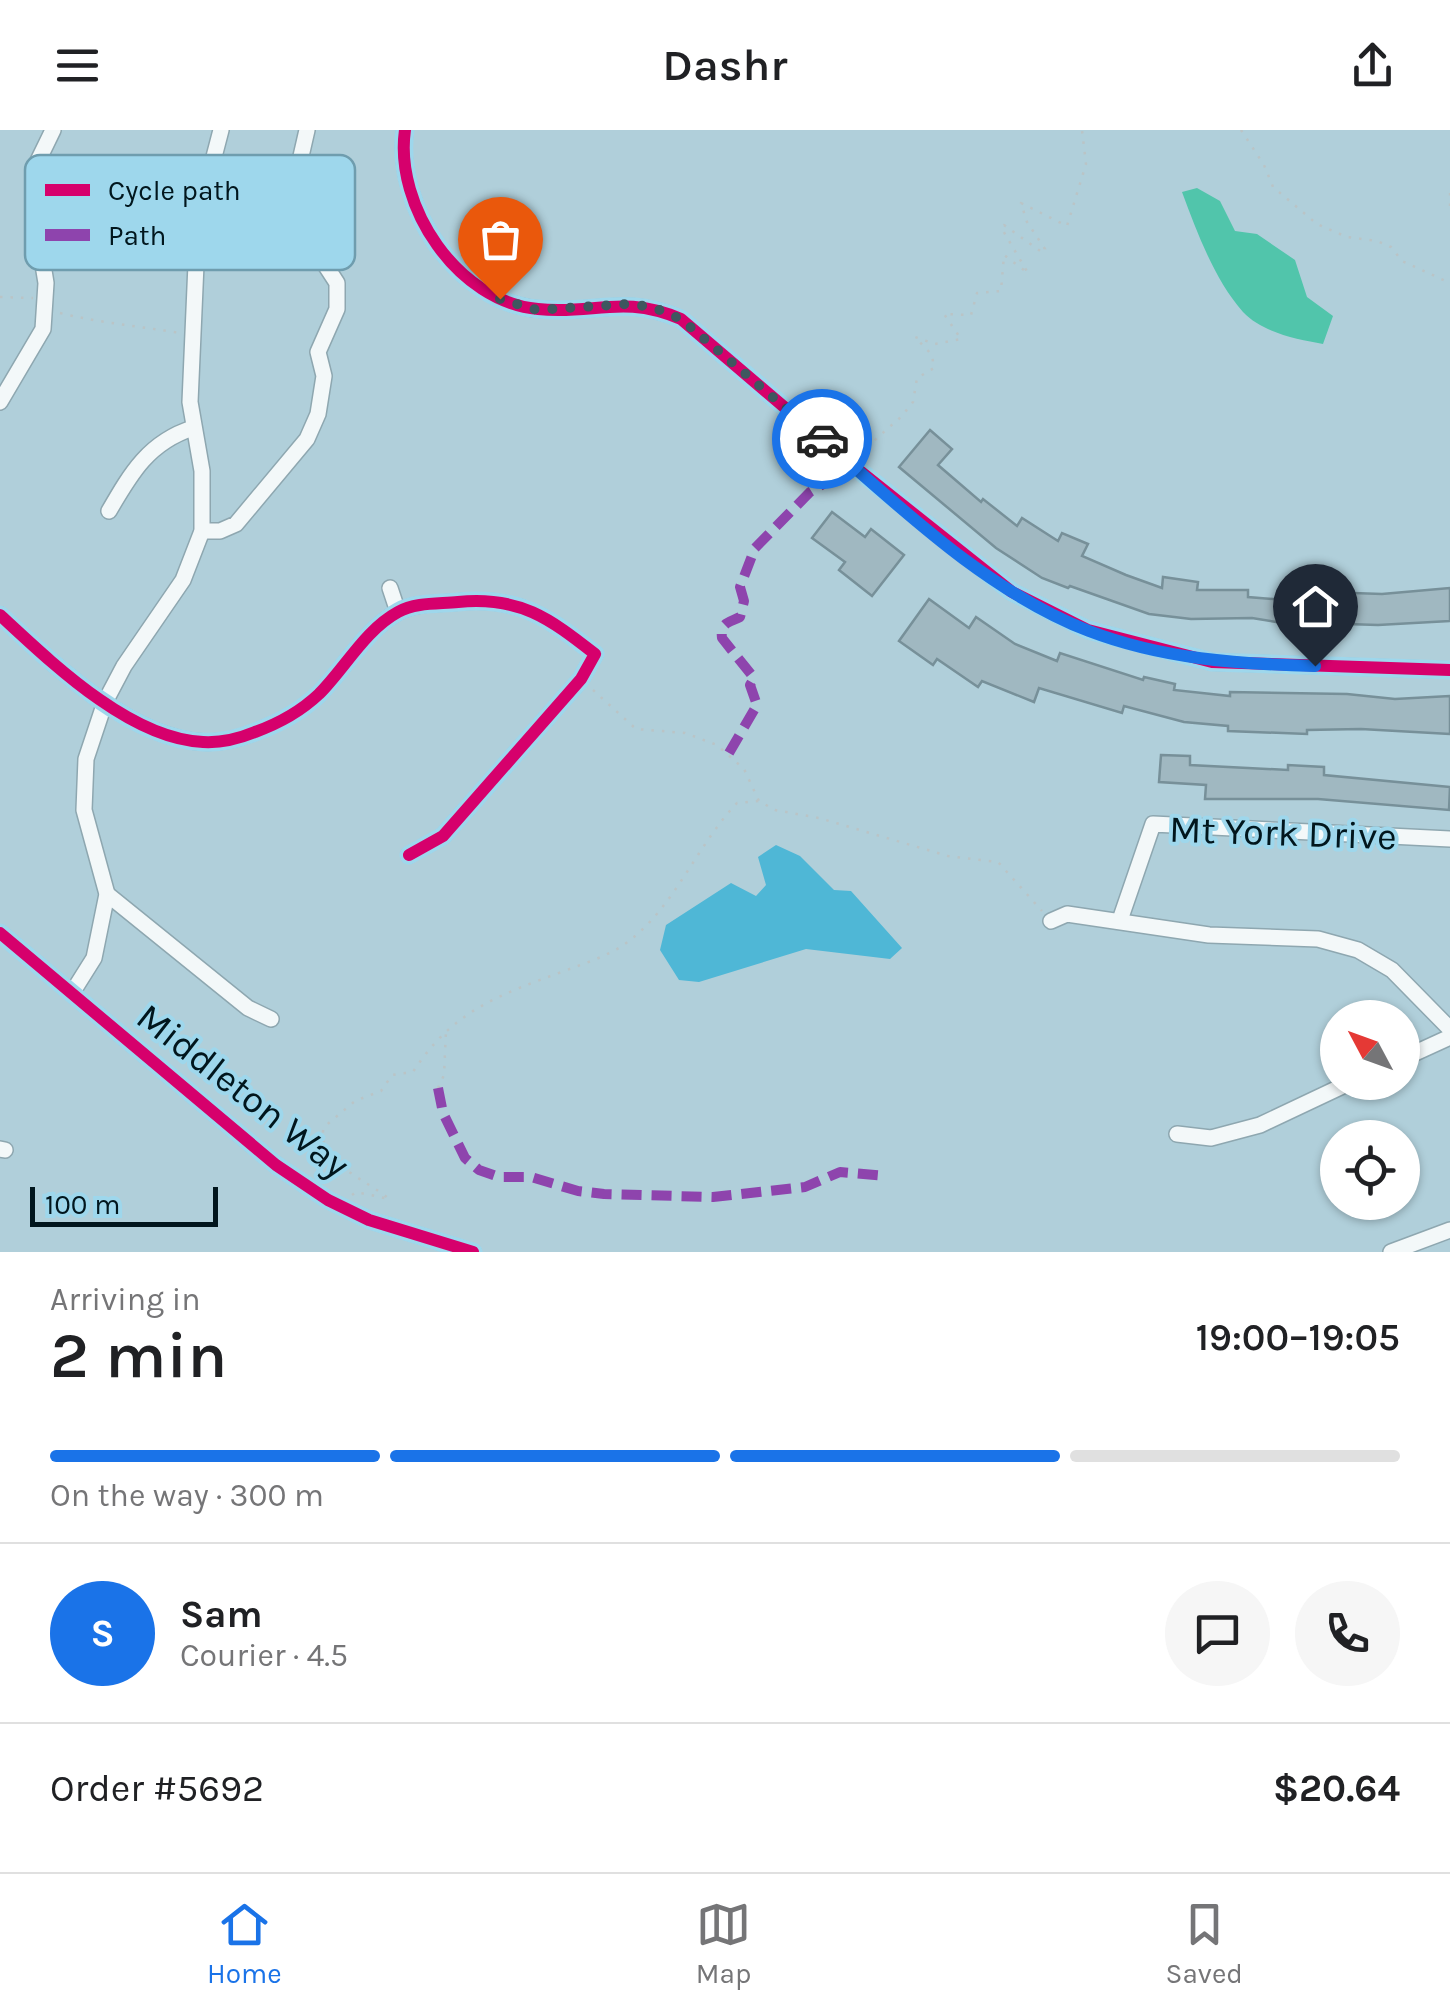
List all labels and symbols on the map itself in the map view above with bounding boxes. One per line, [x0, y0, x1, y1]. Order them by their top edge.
legend [25, 155, 355, 270]
text: Cycle path [108, 174, 241, 207]
pin [458, 197, 543, 300]
text: Path [108, 219, 166, 252]
courier [772, 389, 872, 489]
pin [1273, 564, 1358, 667]
street label: Mt York Drive [1168, 807, 1398, 859]
street label: Middleton Way [128, 994, 358, 1188]
north arrow [1320, 1000, 1420, 1100]
scale bar [30, 1182, 218, 1226]

